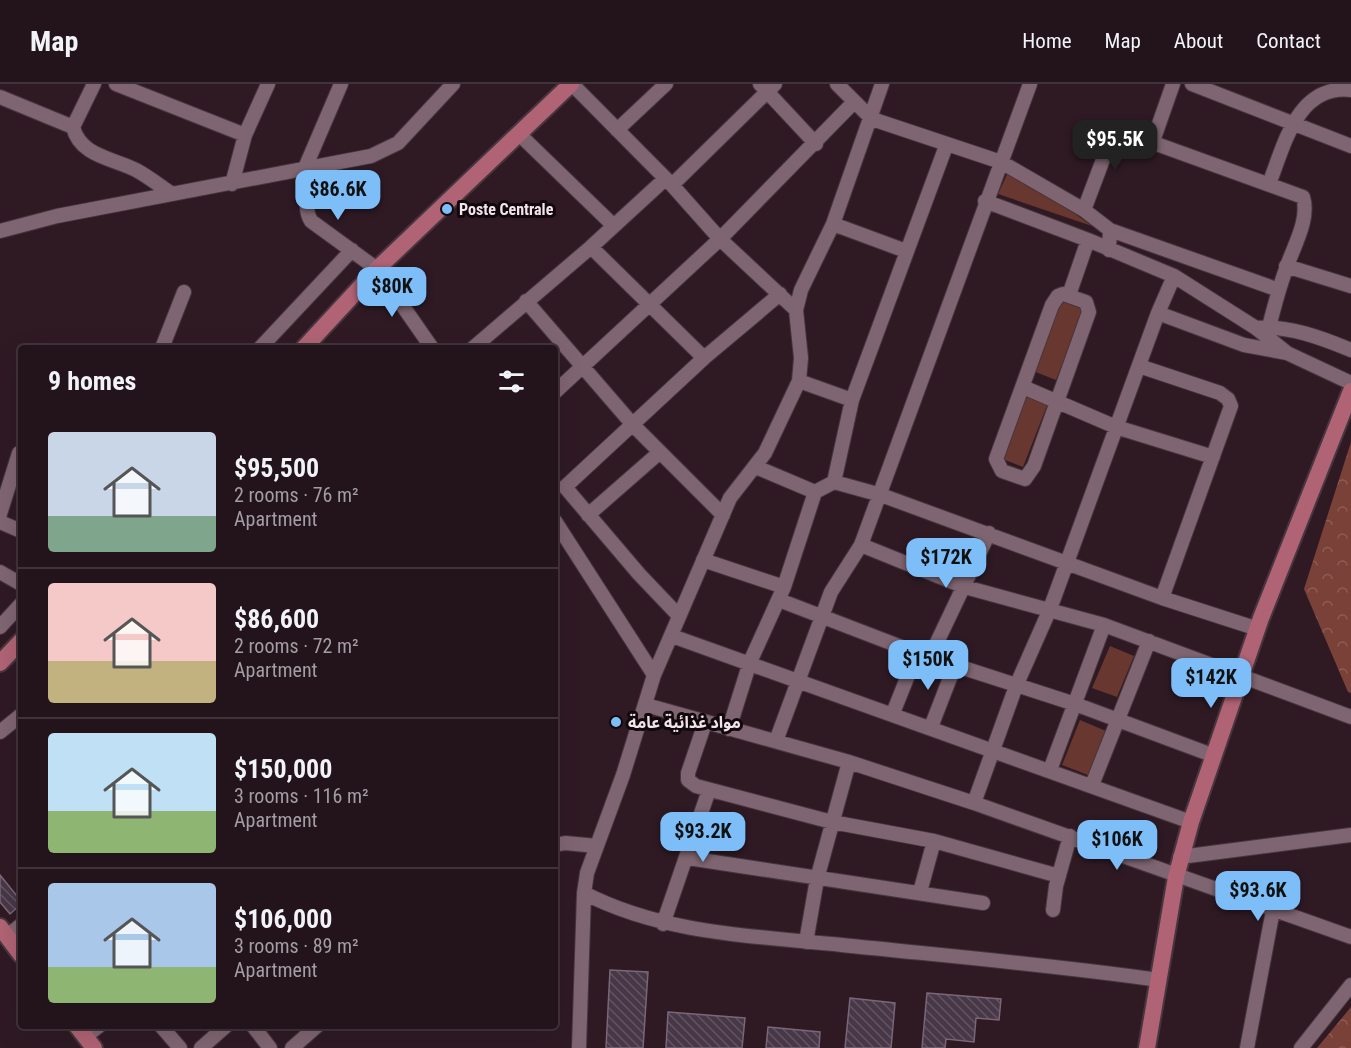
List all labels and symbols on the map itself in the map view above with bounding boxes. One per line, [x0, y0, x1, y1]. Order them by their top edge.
pin: $95.5K [1066, 120, 1164, 171]
pin: $86.6K [289, 170, 387, 221]
place label: Poste Centrale [459, 200, 554, 219]
marker: Poste Centrale [440, 202, 454, 216]
pin: $80K [356, 267, 428, 318]
pin: $172K [904, 538, 988, 589]
pin: $150K [886, 640, 970, 691]
pin: $142K [1169, 658, 1253, 709]
place label: مواد غذائية عامة [628, 713, 741, 732]
marker: مواد غذائية عامة [609, 715, 623, 729]
pin: $93.2K [654, 812, 752, 863]
pin: $106K [1075, 820, 1159, 871]
pin: $93.6K [1209, 871, 1307, 922]

